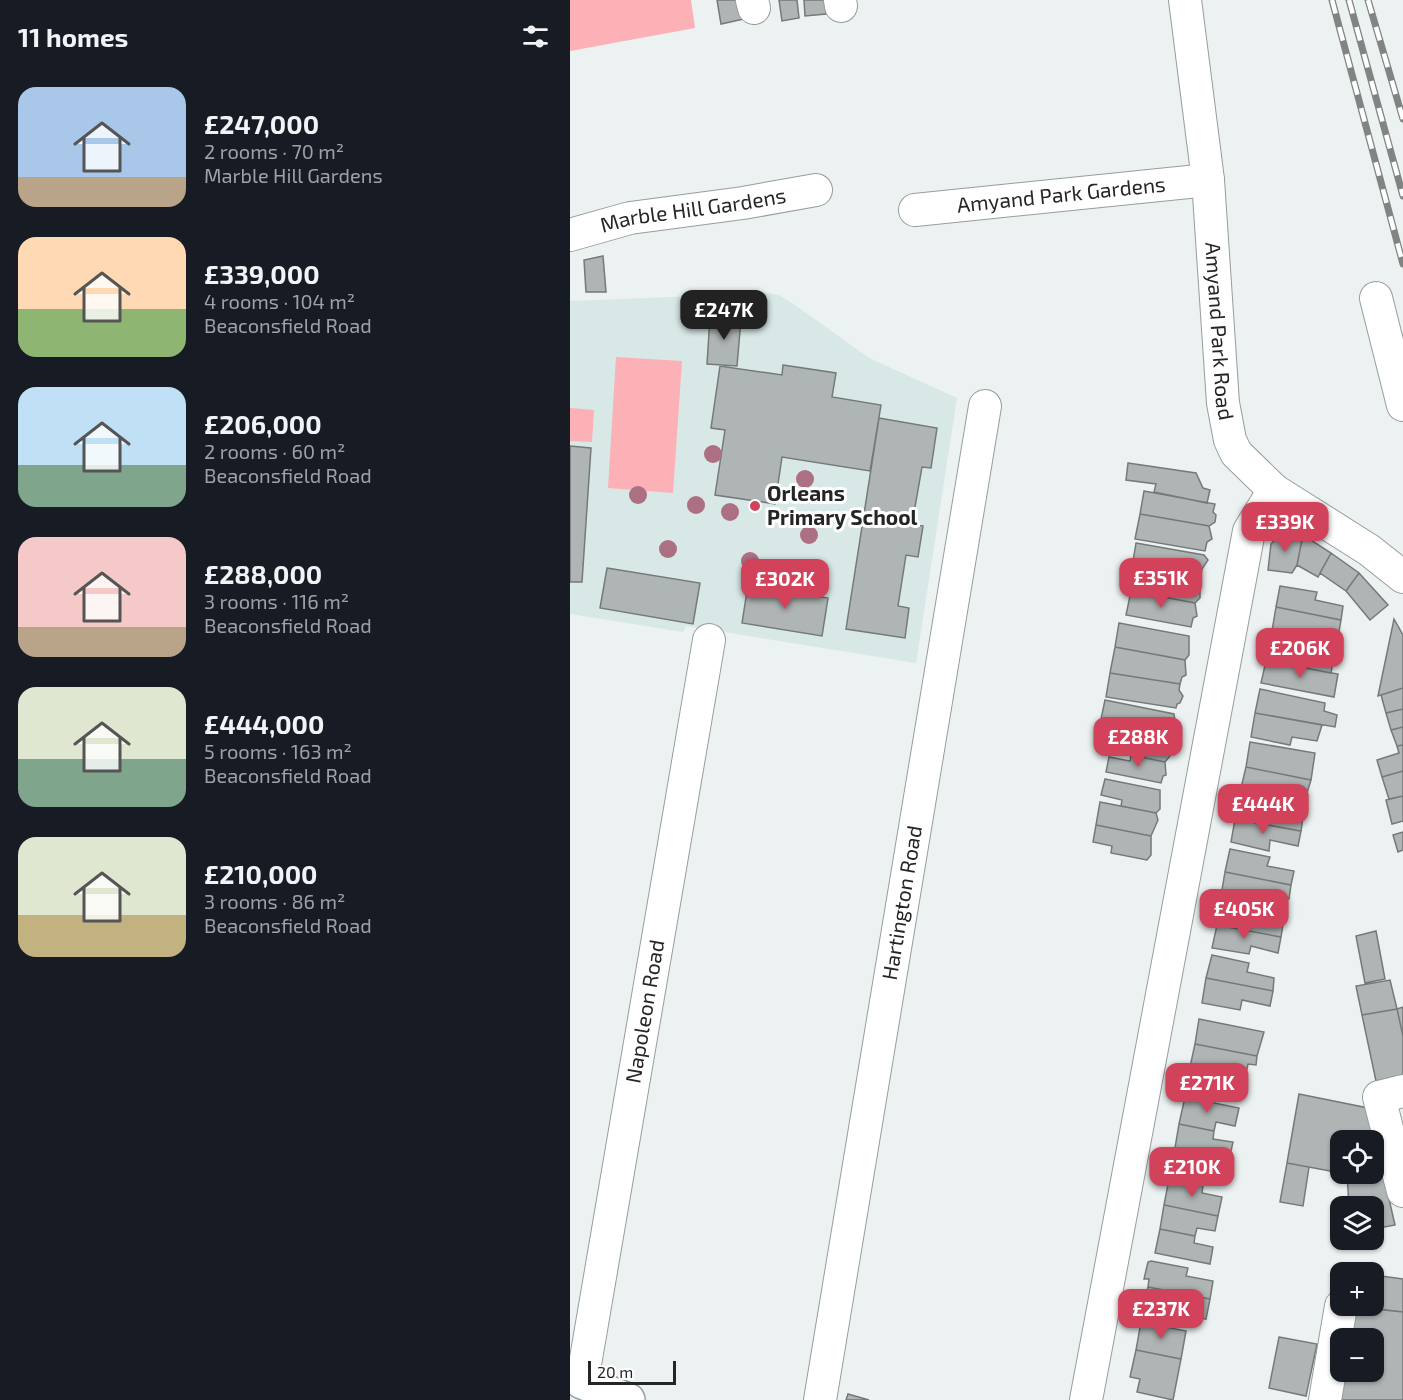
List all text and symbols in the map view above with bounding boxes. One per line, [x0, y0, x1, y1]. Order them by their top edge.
icon: filters [519, 20, 552, 53]
text: 11 homes [18, 21, 128, 52]
text: £247,000 [204, 108, 319, 139]
icon: home [66, 111, 138, 183]
text: 2 rooms · 70 m² [204, 139, 344, 163]
text: Marble Hill Gardens [204, 163, 383, 187]
street label: Amyand Park Gardens [956, 170, 1167, 217]
street label: Marble Hill Gardens [597, 182, 788, 237]
street label: Amyand Park Road [1201, 241, 1240, 422]
text: £339,000 [204, 258, 320, 289]
icon: home [66, 261, 138, 333]
text: 4 rooms · 104 m² [204, 289, 355, 313]
pin: £247K [682, 290, 766, 341]
text: £247K [694, 297, 754, 321]
text: Beaconsfield Road [204, 313, 372, 337]
text: £206,000 [204, 408, 322, 439]
icon: home [66, 411, 138, 483]
text: 2 rooms · 60 m² [204, 439, 345, 463]
text: Beaconsfield Road [204, 463, 372, 487]
place label: Orleans Primary School [767, 480, 918, 530]
marker: Orleans Primary School [748, 499, 762, 513]
pin: £339K [1243, 502, 1327, 553]
text: £339K [1256, 509, 1314, 533]
text: £288,000 [204, 558, 322, 589]
pin: £351K [1119, 558, 1203, 609]
pin: £302K [743, 559, 827, 610]
icon: home [66, 561, 138, 633]
text: £351K [1133, 565, 1189, 589]
text: £302K [755, 566, 815, 590]
text: 3 rooms · 116 m² [204, 589, 349, 613]
text: Beaconsfield Road [204, 613, 372, 637]
pin: £206K [1258, 628, 1342, 679]
text: £206K [1270, 635, 1330, 659]
text: £444,000 [204, 708, 324, 739]
icon: home [66, 711, 138, 783]
pin: £288K [1096, 717, 1180, 768]
text: £288K [1108, 724, 1168, 748]
text: 5 rooms · 163 m² [204, 739, 352, 763]
text: Beaconsfield Road [204, 763, 372, 787]
pin: £444K [1221, 784, 1305, 835]
text: £444K [1232, 791, 1294, 815]
street label: Hartington Road [876, 823, 926, 982]
text: £210,000 [204, 858, 318, 889]
icon: home [66, 861, 138, 933]
text: 3 rooms · 86 m² [204, 889, 345, 913]
pin: £405K [1202, 889, 1286, 940]
text: £405K [1214, 896, 1274, 920]
text: Beaconsfield Road [204, 913, 372, 937]
street label: Napoleon Road [619, 937, 669, 1085]
pin: £271K [1165, 1063, 1249, 1114]
text: £271K [1179, 1070, 1235, 1094]
map controls [1330, 1130, 1384, 1382]
button: locate [1330, 1130, 1384, 1184]
pin: £210K [1150, 1147, 1234, 1198]
text: £210K [1163, 1154, 1221, 1178]
button: layers [1330, 1196, 1384, 1250]
button: + [1330, 1262, 1384, 1316]
pin: £237K [1119, 1289, 1203, 1340]
text: £237K [1132, 1296, 1190, 1320]
button: − [1330, 1328, 1384, 1382]
scale bar [588, 1358, 676, 1386]
text: 20 m [597, 1362, 633, 1381]

